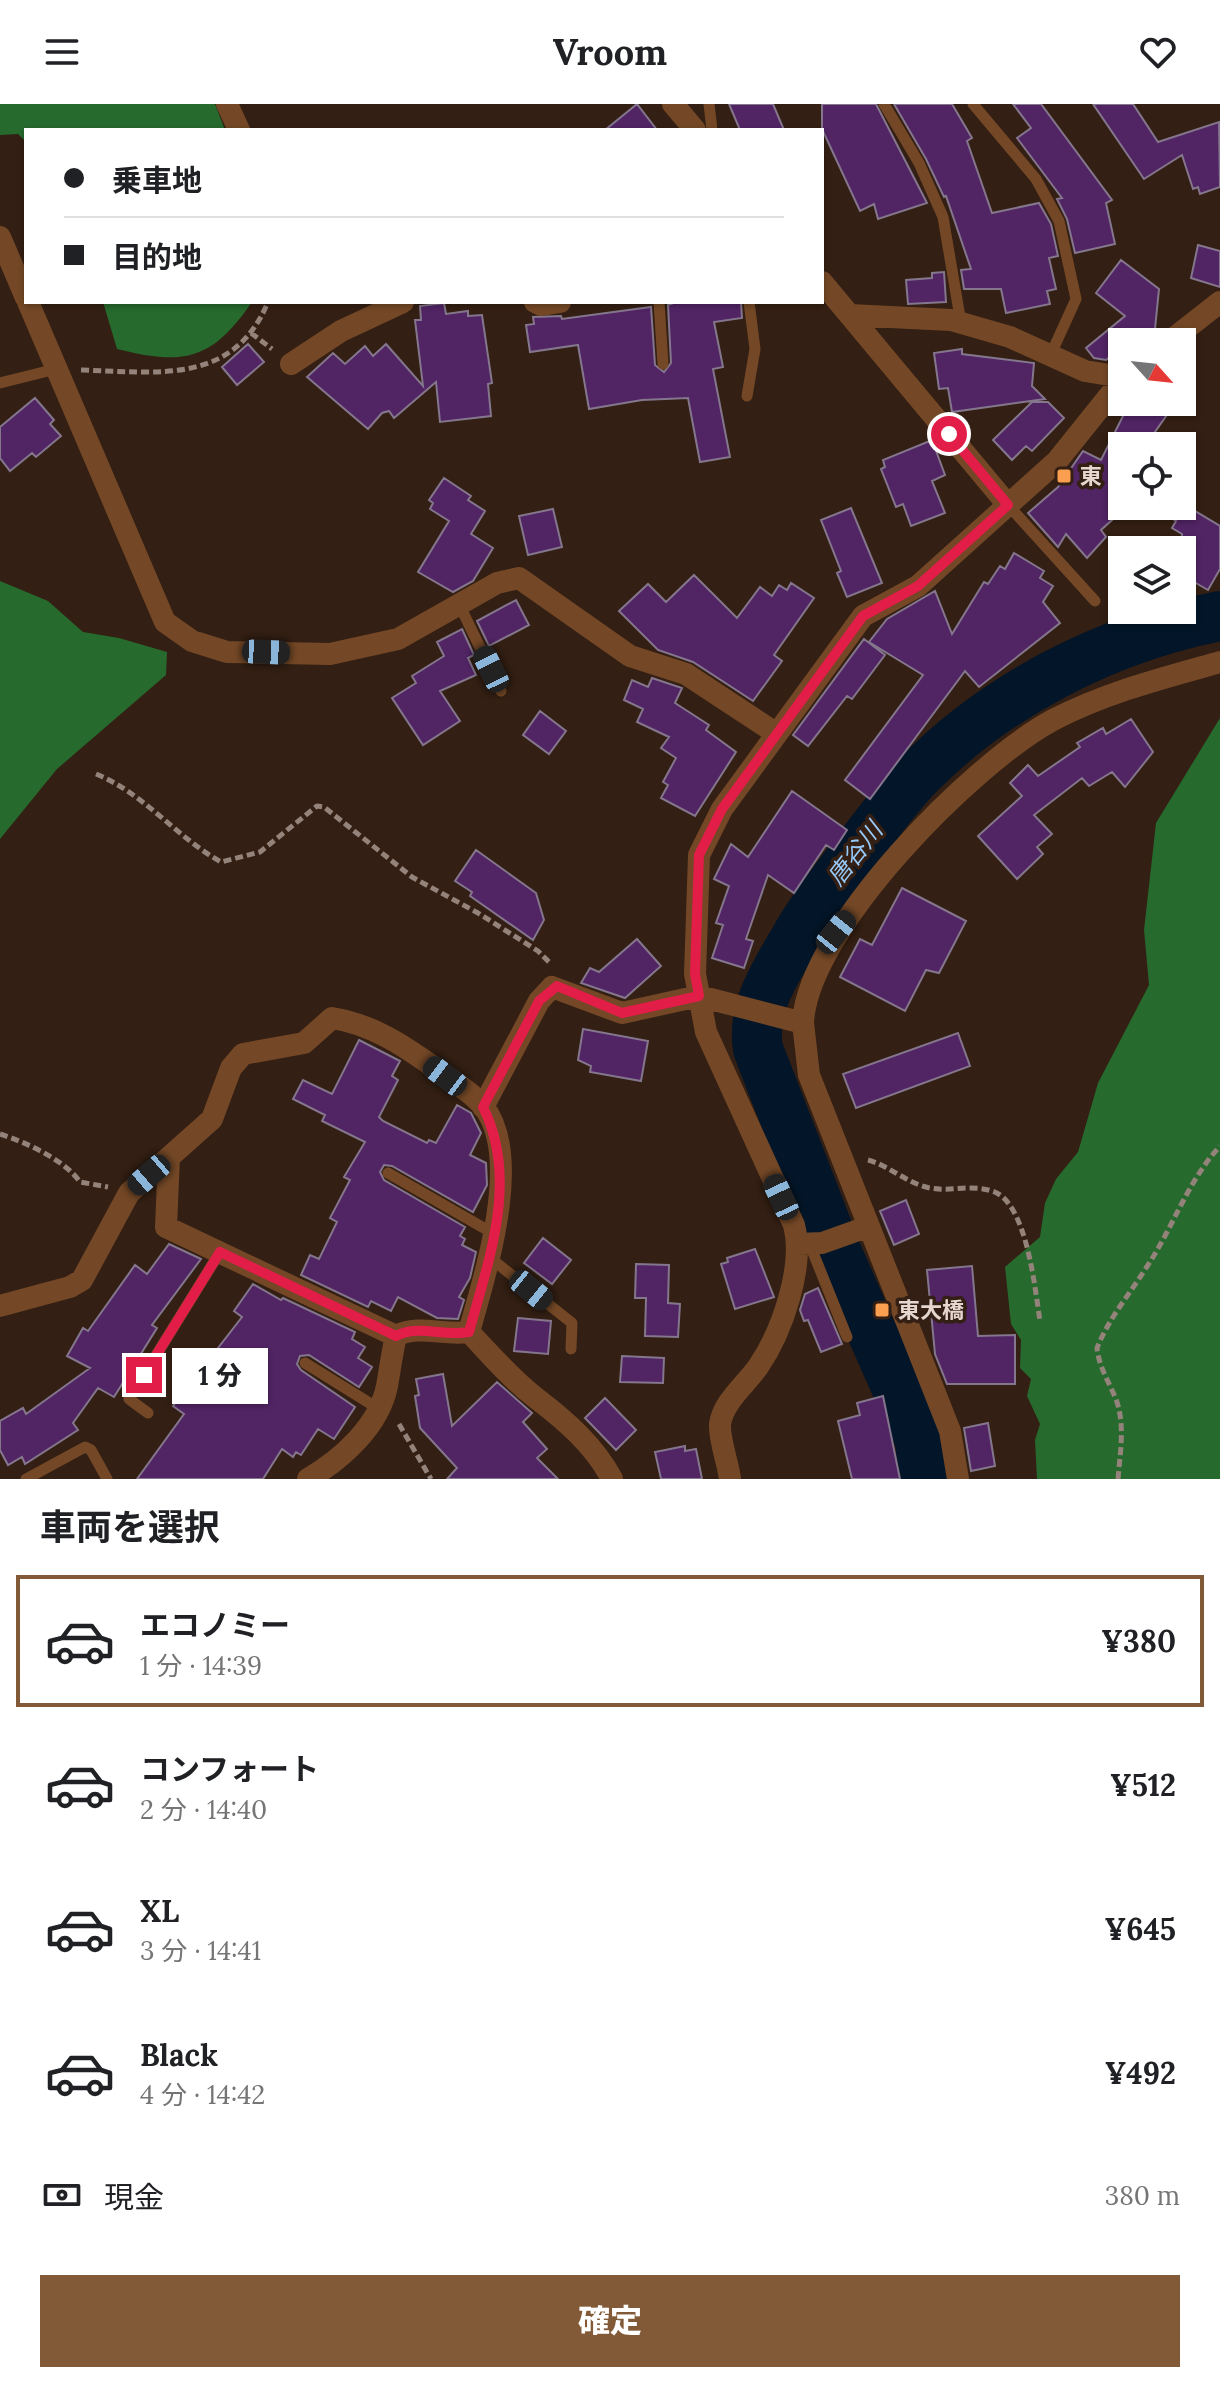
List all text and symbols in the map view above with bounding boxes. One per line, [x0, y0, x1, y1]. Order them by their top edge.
text: Vroom [553, 29, 667, 75]
icon: menu [40, 30, 84, 74]
icon: heart [1136, 30, 1180, 74]
text: 乗車地 [112, 161, 202, 199]
text: 目的地 [112, 238, 202, 276]
north arrow [1108, 328, 1196, 416]
map controls [1108, 328, 1196, 624]
route start [931, 416, 967, 452]
button: locate [1108, 432, 1196, 520]
place label: 東 [1080, 462, 1102, 490]
marker: 東 [1055, 467, 1073, 485]
button: layers [1108, 536, 1196, 624]
car [242, 639, 290, 665]
car [470, 642, 512, 696]
water label: 唐谷川 [820, 813, 891, 892]
car [812, 906, 860, 958]
car [419, 1052, 471, 1100]
car [123, 1150, 175, 1200]
car [760, 1170, 802, 1224]
car [505, 1266, 557, 1314]
place label: 東大橋 [898, 1296, 964, 1324]
marker: 東大橋 [873, 1301, 891, 1319]
callout: 1 分 [172, 1347, 268, 1403]
route end [126, 1357, 162, 1393]
text: 1 分 [198, 1359, 242, 1392]
text: 車両を選択 [40, 1504, 220, 1550]
icon: car [44, 1605, 116, 1677]
text: エコノミー [140, 1606, 290, 1644]
text: ¥380 [1101, 1622, 1176, 1660]
text: 1 分 · 14:39 [140, 1649, 262, 1682]
icon: car [44, 1749, 116, 1821]
text: コンフォート [140, 1750, 319, 1788]
text: ¥512 [1110, 1766, 1176, 1804]
text: 2 分 · 14:40 [140, 1793, 267, 1826]
text: XL [140, 1892, 179, 1930]
icon: car [44, 1893, 116, 1965]
text: ¥645 [1104, 1910, 1176, 1948]
text: 3 分 · 14:41 [140, 1934, 261, 1967]
text: Black [140, 2036, 218, 2074]
icon: car [44, 2037, 116, 2109]
text: ¥492 [1105, 2054, 1176, 2092]
text: 4 分 · 14:42 [140, 2078, 265, 2111]
icon: cash [40, 2173, 84, 2217]
text: 現金 [104, 2178, 164, 2216]
text: 380 m [1105, 2179, 1180, 2212]
button: 確定 [40, 2275, 1180, 2367]

